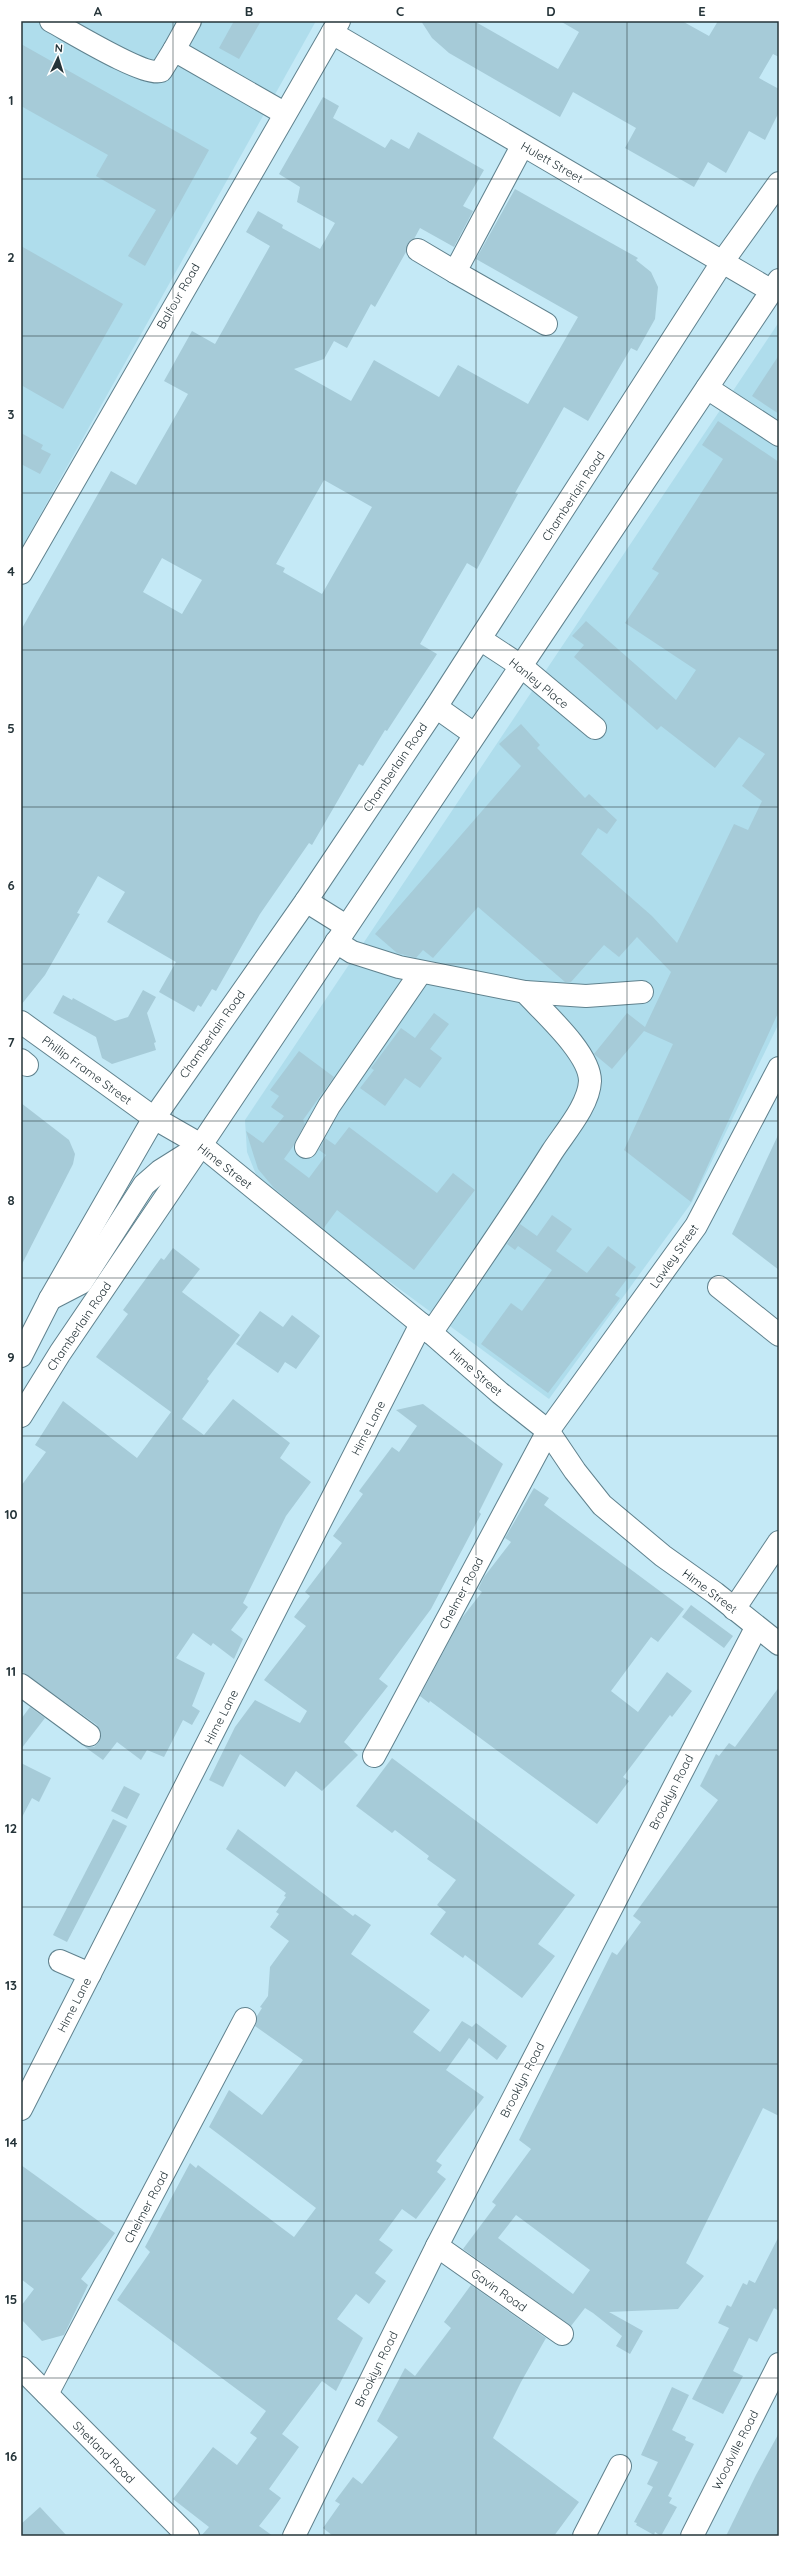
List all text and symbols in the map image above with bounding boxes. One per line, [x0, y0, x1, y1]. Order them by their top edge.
text: A [94, 3, 103, 19]
text: B [245, 3, 253, 19]
text: C [396, 3, 404, 19]
text: D [546, 3, 556, 19]
text: E [698, 3, 706, 19]
north arrow [38, 38, 78, 78]
text: N [54, 41, 63, 55]
text: 1 [8, 92, 14, 108]
street label: Hulett Street [518, 138, 586, 186]
text: 2 [7, 249, 15, 265]
street label: Balfour Road [153, 260, 203, 332]
text: 3 [8, 406, 15, 422]
street label: Chamberlain Road [538, 448, 608, 544]
text: 4 [7, 563, 15, 579]
street label: Hanley Place [506, 654, 572, 712]
text: 5 [7, 720, 15, 736]
street label: Chamberlain Road [360, 720, 430, 814]
text: 6 [7, 877, 15, 893]
street label: Chamberlain Road [176, 987, 248, 1081]
street label: Phillip Frame Street [39, 1032, 135, 1108]
text: 7 [7, 1034, 15, 1050]
street label: Hime Street [195, 1140, 255, 1192]
text: 8 [7, 1192, 15, 1208]
street label: Lawley Street [646, 1221, 702, 1291]
street label: Chamberlain Road [44, 1279, 114, 1373]
street label: Hime Street [447, 1345, 505, 1399]
text: 9 [7, 1349, 15, 1365]
street label: Hime Lane [348, 1398, 388, 1458]
text: 10 [4, 1506, 18, 1522]
street label: Chelmer Road [436, 1554, 486, 1632]
street label: Hime Street [680, 1565, 740, 1617]
text: 11 [6, 1663, 16, 1679]
street label: Hime Lane [201, 1687, 241, 1747]
street label: Brooklyn Road [646, 1752, 696, 1832]
text: 12 [5, 1820, 17, 1836]
street label: Hime Lane [54, 1975, 94, 2035]
text: 13 [5, 1977, 17, 1993]
street label: Brooklyn Road [497, 2040, 547, 2120]
text: 14 [5, 2134, 18, 2150]
street label: Chelmer Road [121, 2168, 171, 2246]
street label: Gavin Road [468, 2265, 530, 2315]
text: 15 [5, 2291, 17, 2307]
street label: Brooklyn Road [351, 2329, 401, 2409]
street label: Woodville Road [708, 2408, 762, 2492]
street label: Shetland Road [70, 2418, 138, 2486]
text: 16 [5, 2448, 17, 2464]

